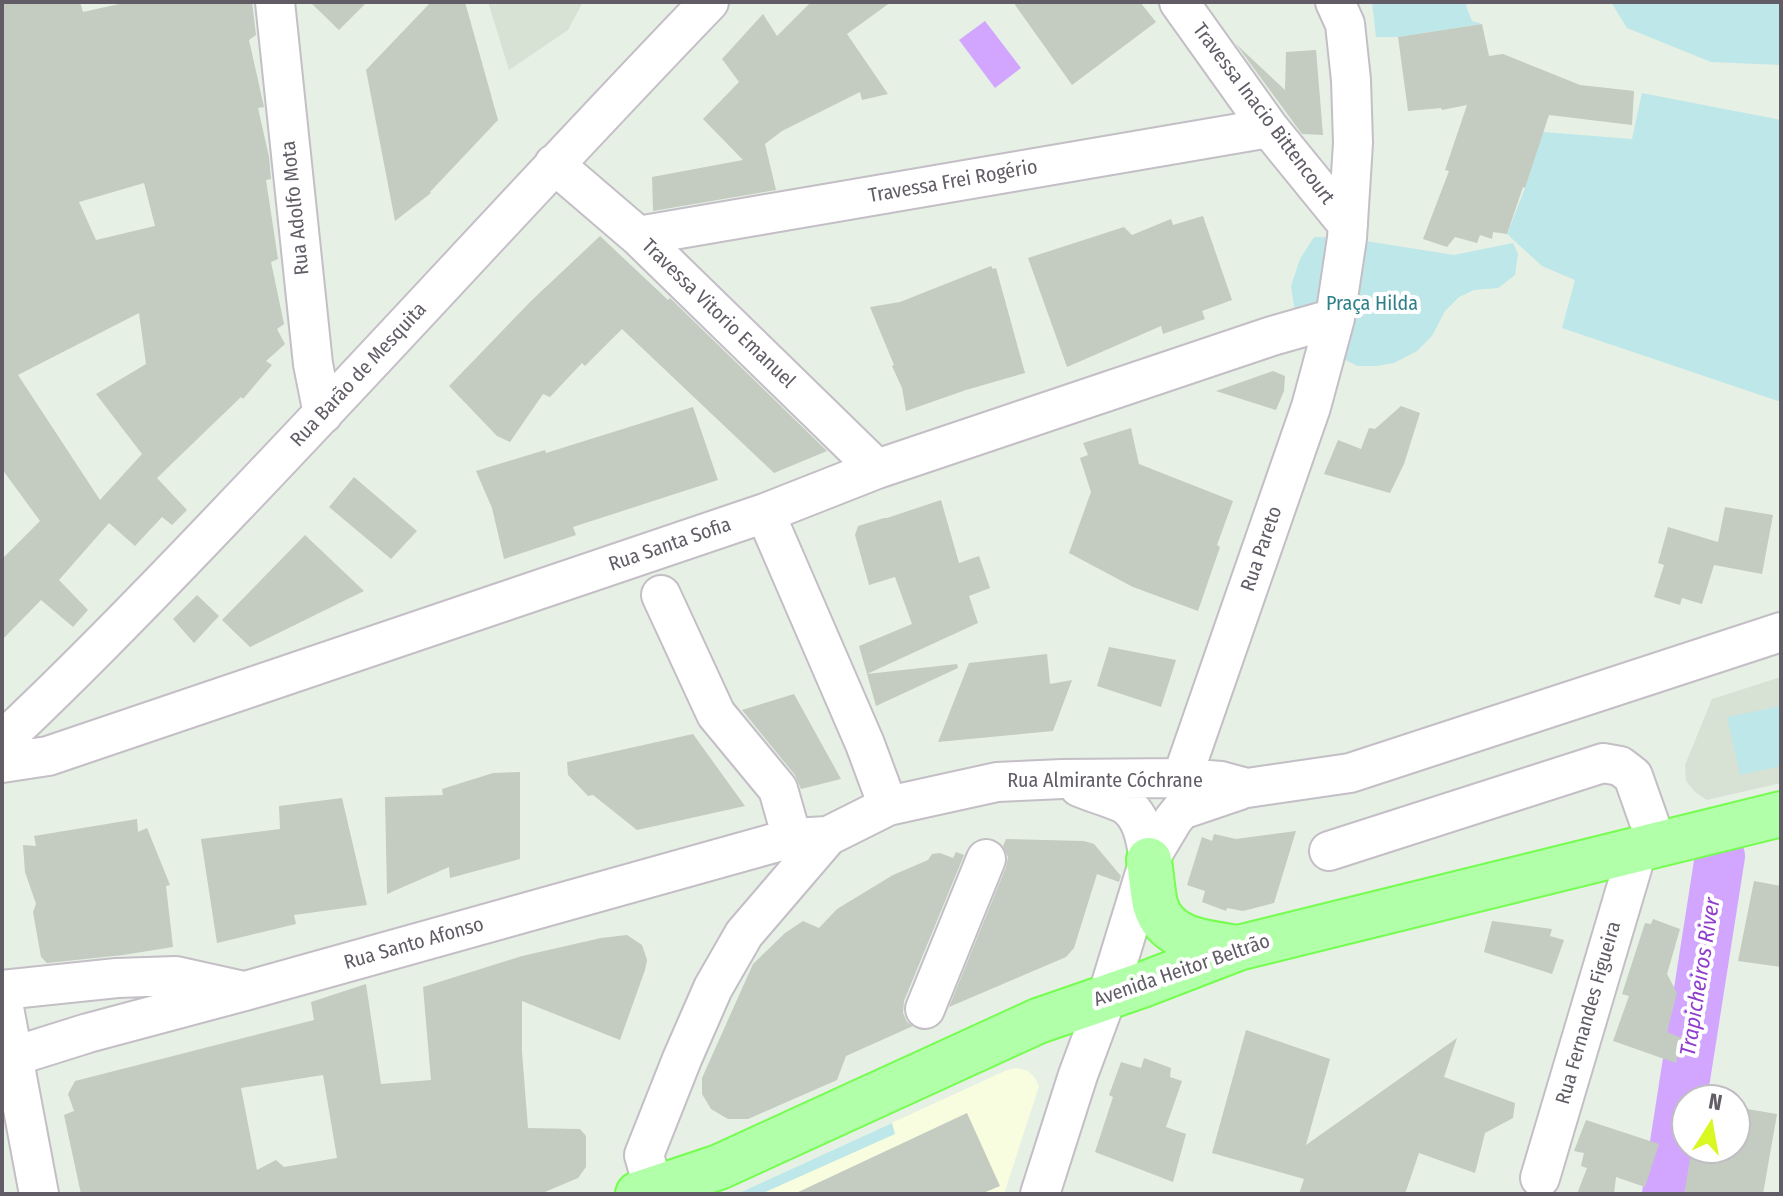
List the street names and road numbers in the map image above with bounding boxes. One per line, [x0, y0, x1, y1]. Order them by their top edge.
street label: Travessa Inacio Bittencourt [1187, 19, 1339, 209]
street label: Rua Adolfo Mota [277, 140, 315, 276]
street label: Travessa Frei Rogério [867, 155, 1039, 209]
street label: Travessa Vitorio Emanuel [636, 234, 800, 394]
street label: Rua Barão de Mesquita [286, 298, 432, 452]
street label: Rua Pareto [1236, 503, 1288, 595]
street label: Rua Santa Sofia [606, 513, 734, 577]
street label: Rua Almirante Cóchrane [1007, 769, 1203, 793]
street label: Rua Santo Afonso [341, 913, 487, 975]
street label: Rua Fernandes Figueira [1551, 919, 1627, 1107]
street label: Avenida Heitor Beltrão [1091, 930, 1273, 1012]

